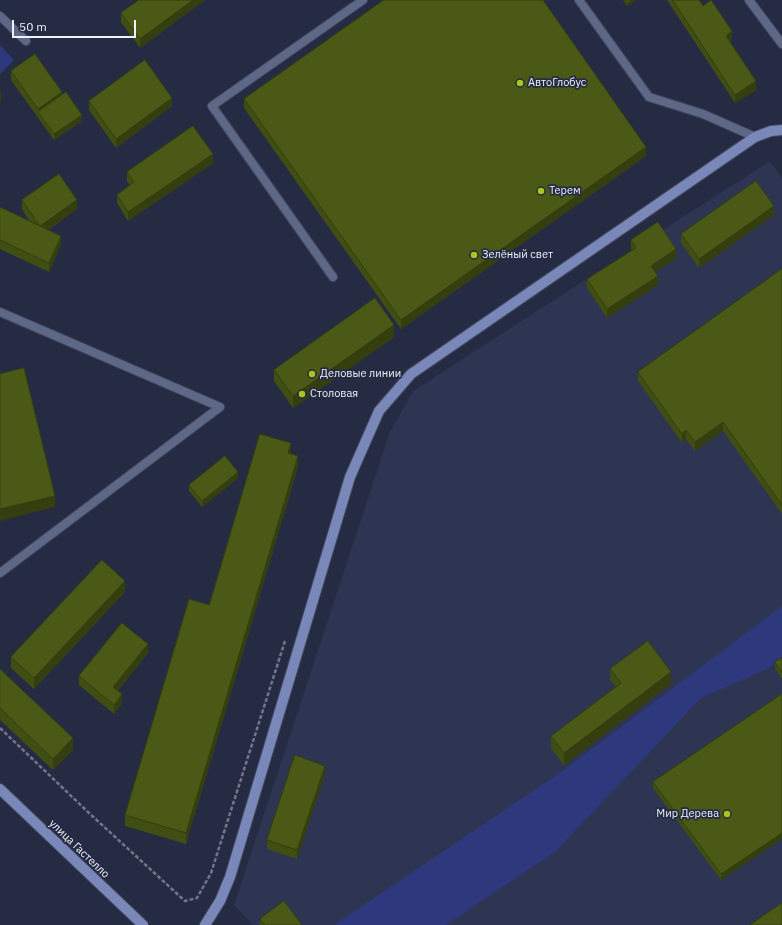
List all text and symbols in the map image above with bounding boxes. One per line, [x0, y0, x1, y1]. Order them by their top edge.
scale bar [14, 12, 138, 38]
text: 50 m [19, 19, 47, 34]
place label: АвтоГлобус [528, 76, 586, 90]
marker: АвтоГлобус [515, 78, 525, 88]
place label: Терем [549, 184, 581, 198]
marker: Терем [536, 186, 546, 196]
place label: Зелёный свет [482, 248, 553, 262]
marker: Зелёный свет [469, 250, 479, 260]
place label: Деловые линии [320, 367, 401, 381]
marker: Деловые линии [307, 369, 317, 379]
place label: Столовая [310, 387, 358, 401]
marker: Столовая [297, 389, 307, 399]
place label: Мир Дерева [656, 807, 719, 821]
marker: Мир Дерева [722, 809, 732, 819]
street label: улица Гастелло [46, 817, 112, 881]

